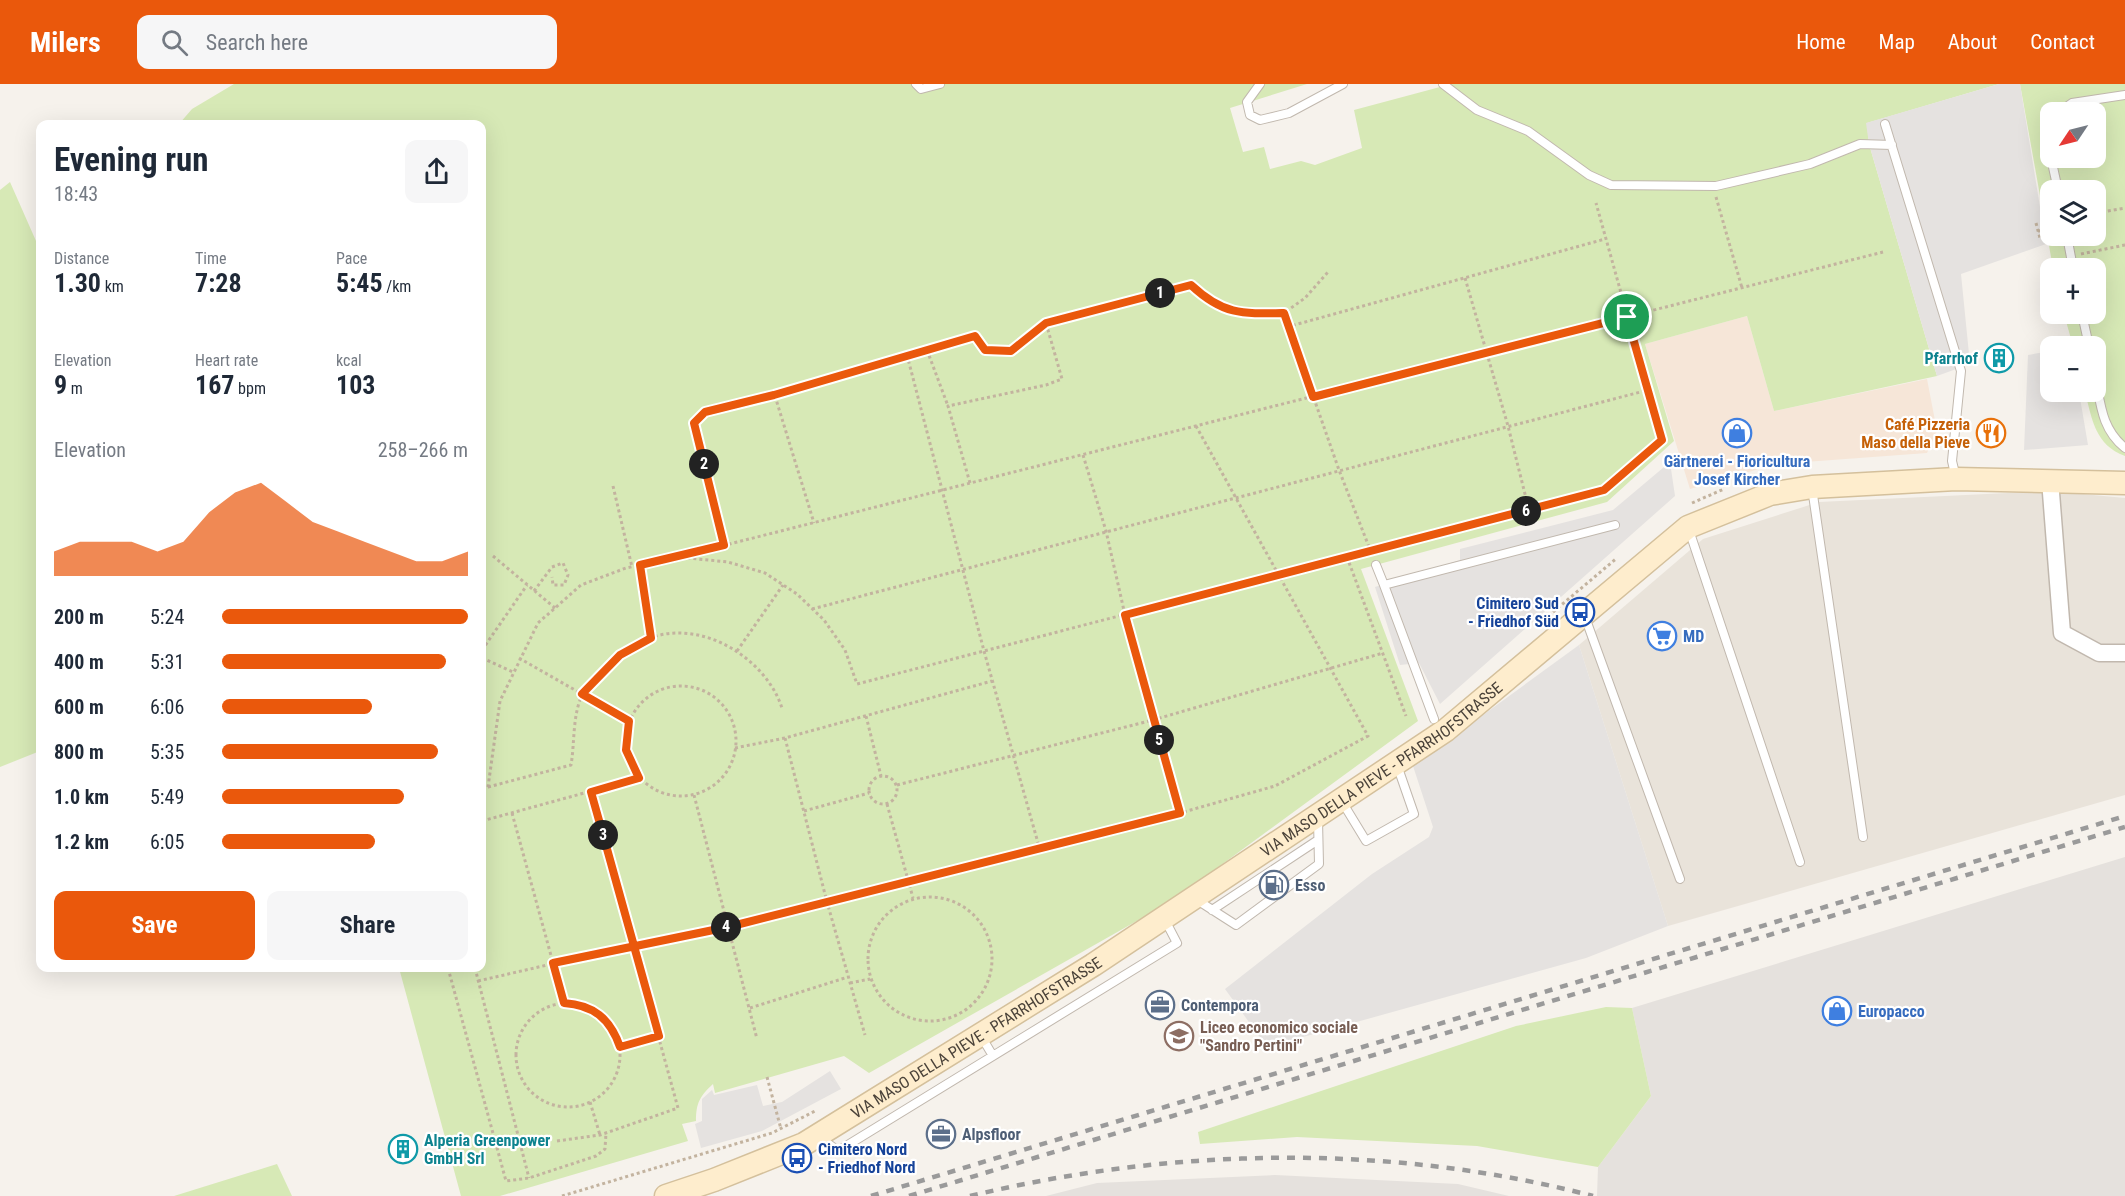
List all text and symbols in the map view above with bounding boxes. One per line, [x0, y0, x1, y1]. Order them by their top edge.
search box [137, 15, 557, 69]
text: Milers [30, 26, 101, 59]
icon: search [158, 26, 191, 59]
text: Search here [206, 30, 308, 55]
text: Home [1796, 30, 1846, 54]
text: Map [1879, 30, 1915, 54]
text: About [1948, 30, 1997, 54]
text: Contact [2030, 30, 2095, 54]
north arrow [2040, 102, 2106, 168]
map controls [2040, 102, 2106, 402]
text: Evening run [54, 140, 209, 179]
button: share [405, 140, 468, 203]
button: layers [2040, 180, 2106, 246]
text: 18:43 [54, 182, 98, 206]
text: Distance [54, 249, 109, 268]
text: Time [195, 249, 227, 268]
text: Pace [336, 249, 367, 268]
button: + [2040, 258, 2106, 324]
text: 1.30 [54, 268, 101, 298]
text: 7:28 [195, 268, 242, 298]
text: 5:45 [336, 268, 383, 298]
text: km [101, 277, 124, 296]
text: /km [383, 277, 411, 296]
pin: 1 [1145, 278, 1175, 308]
text: 1 [1156, 283, 1164, 302]
pin [1601, 291, 1652, 342]
icon: arrive [1610, 300, 1643, 333]
button: − [2040, 336, 2106, 402]
building icon: Pfarrhof [1983, 342, 2015, 374]
place label: Pfarrhof [1924, 349, 1979, 368]
text: Elevation [54, 351, 112, 370]
text: Heart rate [195, 351, 258, 370]
text: kcal [336, 351, 362, 370]
text: 9 [54, 370, 67, 400]
text: 167 [195, 370, 234, 400]
text: 103 [336, 370, 375, 400]
text: m [67, 379, 83, 398]
text: bpm [234, 379, 266, 398]
place label: Café Pizzeria Maso della Pieve [1861, 415, 1970, 452]
shop icon: Gärtnerei - Fioricultura Josef Kircher [1721, 417, 1753, 449]
restaurant icon: Café Pizzeria Maso della Pieve [1975, 417, 2007, 449]
text: Elevation [54, 438, 126, 462]
text: 258–266 m [378, 438, 468, 462]
pin: 2 [689, 449, 719, 479]
place label: Gärtnerei - Fioricultura Josef Kircher [1664, 452, 1811, 489]
text: 2 [700, 454, 708, 473]
pin: 6 [1511, 496, 1541, 526]
text: 6 [1522, 501, 1530, 520]
place label: Cimitero Sud - Friedhof Süd [1468, 594, 1559, 631]
bus stop icon: Cimitero Sud - Friedhof Süd [1564, 596, 1596, 628]
text: 200 m [54, 605, 104, 629]
text: 5:24 [150, 605, 184, 629]
supermarket icon: MD [1646, 620, 1678, 652]
place label: MD [1683, 627, 1704, 646]
text: 400 m [54, 650, 104, 674]
text: 5:31 [150, 650, 184, 674]
street label: VIA MASO DELLA PIEVE - PFARRHOFSTRASSE [1257, 678, 1506, 860]
text: 600 m [54, 695, 104, 719]
text: 6:06 [150, 695, 184, 719]
pin: 5 [1144, 725, 1174, 755]
text: 5 [1155, 730, 1163, 749]
text: 800 m [54, 740, 104, 764]
text: 5:35 [150, 740, 184, 764]
text: 1.0 km [54, 785, 109, 809]
text: 5:49 [150, 785, 184, 809]
pin: 3 [588, 820, 618, 850]
text: 3 [599, 825, 607, 844]
text: 1.2 km [54, 830, 109, 854]
text: 6:05 [150, 830, 184, 854]
fuel station icon: Esso [1258, 869, 1290, 901]
place label: Esso [1295, 876, 1325, 895]
button: Save [54, 891, 255, 960]
button: Share [267, 891, 468, 960]
pin: 4 [711, 912, 741, 942]
text: 4 [722, 917, 730, 936]
street label: VIA MASO DELLA PIEVE - PFARRHOFSTRASSE [847, 953, 1105, 1122]
office icon: Contempora [1144, 989, 1176, 1021]
shop icon: Europacco [1821, 995, 1853, 1027]
place label: Contempora [1181, 996, 1259, 1015]
place label: Europacco [1858, 1002, 1925, 1021]
place label: Liceo economico sociale "Sandro Pertini" [1200, 1018, 1358, 1055]
school or university icon: Liceo economico sociale "Sandro Pertini" [1163, 1020, 1195, 1052]
office icon: Alpsfloor [925, 1118, 957, 1150]
place label: Alpsfloor [962, 1125, 1021, 1144]
place label: Alperia Greenpower GmbH Srl [424, 1131, 550, 1168]
building icon: Alperia Greenpower GmbH Srl [387, 1133, 419, 1165]
place label: Cimitero Nord - Friedhof Nord [818, 1140, 915, 1177]
bus stop icon: Cimitero Nord - Friedhof Nord [781, 1142, 813, 1174]

